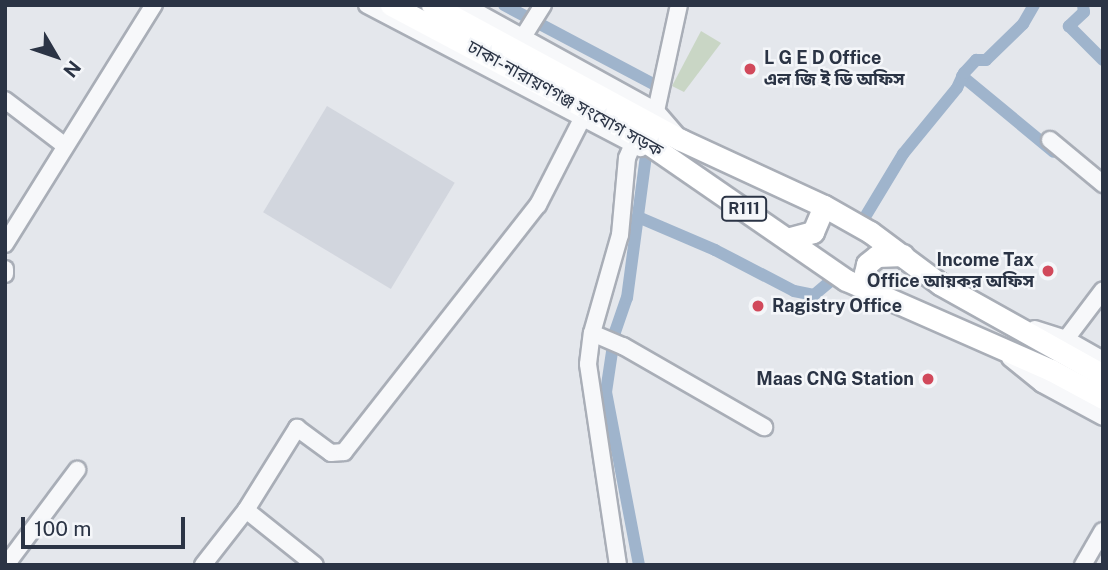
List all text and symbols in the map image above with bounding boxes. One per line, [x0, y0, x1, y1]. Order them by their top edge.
north arrow [21, 21, 91, 91]
street label: ঢাকা-নারায়ণগঞ্জ সংযোগ সড়ক [463, 36, 667, 162]
place label: L G E D Office এল জি ই ডি অফিস [764, 48, 905, 90]
text: N [59, 57, 86, 82]
marker: L G E D Office এল জি ই ডি অফিস [742, 61, 758, 77]
road number: R111 [720, 196, 768, 222]
place label: Income Tax Office আয়কর অফিস [867, 250, 1034, 292]
marker: Income Tax Office আয়কর অফিস [1040, 263, 1056, 279]
place label: Ragistry Office [772, 295, 902, 317]
marker: Ragistry Office [750, 298, 766, 314]
place label: Maas CNG Station [756, 368, 914, 390]
marker: Maas CNG Station [920, 371, 936, 387]
scale bar [24, 504, 189, 548]
text: 100 m [34, 516, 91, 541]

